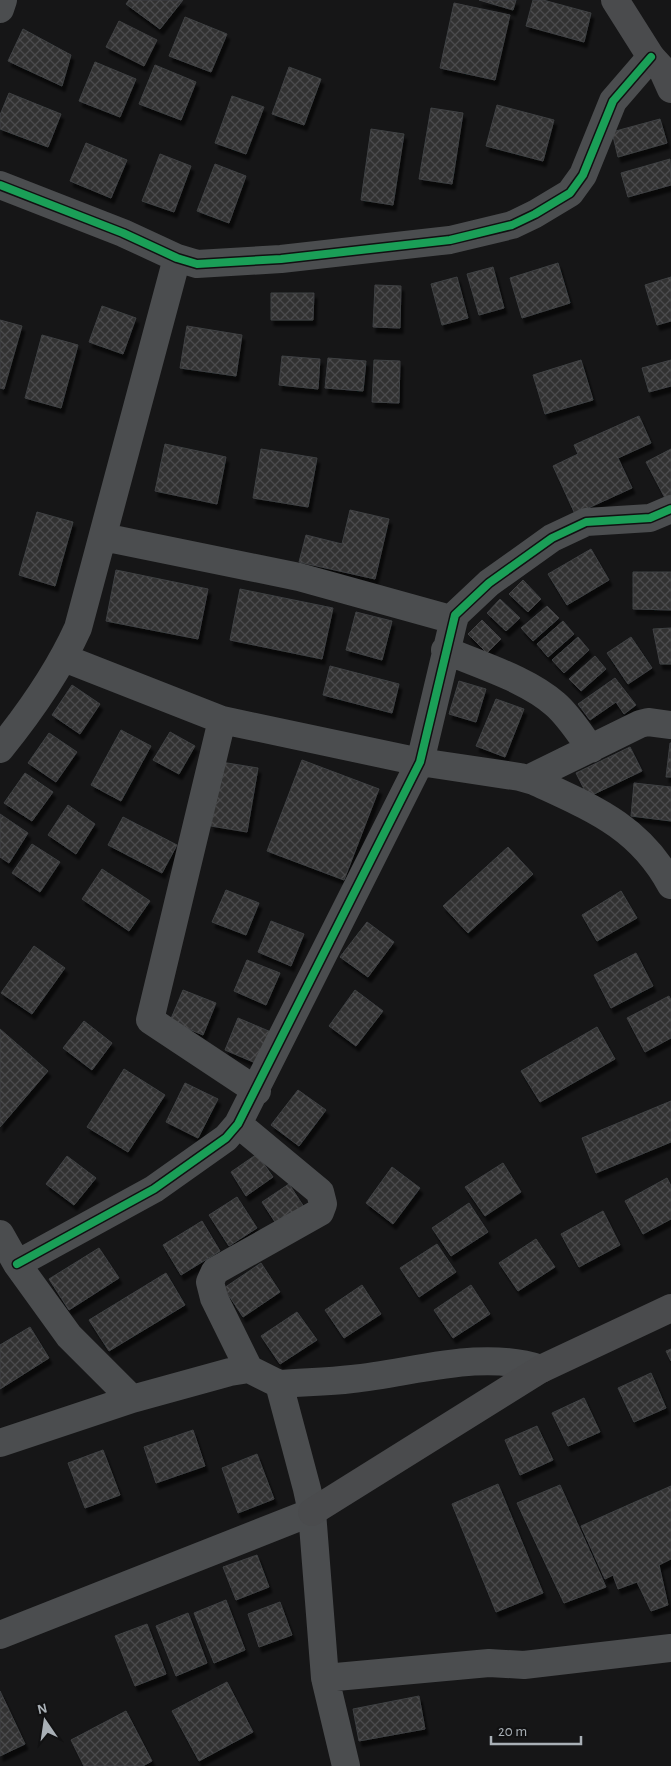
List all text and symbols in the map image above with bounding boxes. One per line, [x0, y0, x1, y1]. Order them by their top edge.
north arrow [20, 1696, 70, 1746]
text: N [36, 1701, 49, 1717]
scale bar [491, 1714, 581, 1746]
text: 20 m [498, 1724, 527, 1739]

